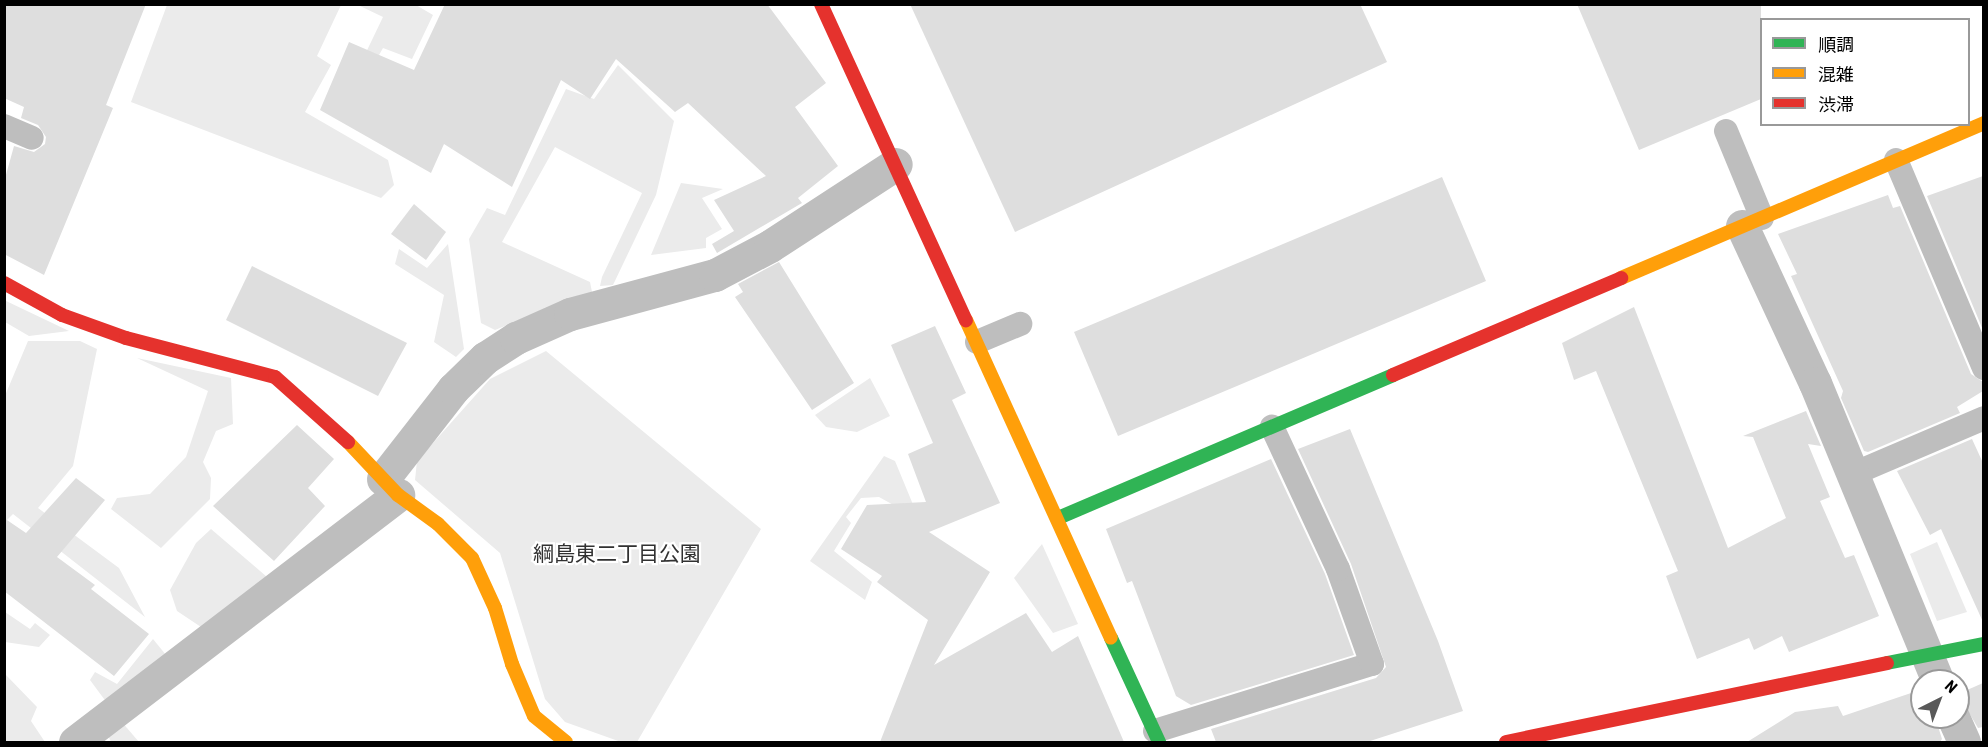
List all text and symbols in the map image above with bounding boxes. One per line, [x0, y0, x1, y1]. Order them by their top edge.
legend [1760, 18, 1970, 126]
text: 順調 [1818, 34, 1854, 55]
text: 混雑 [1818, 64, 1854, 85]
text: 渋滞 [1818, 94, 1854, 115]
park label: 綱島東二丁目公園 [533, 541, 701, 567]
north arrow [1910, 669, 1970, 729]
text: N [1941, 676, 1961, 697]

